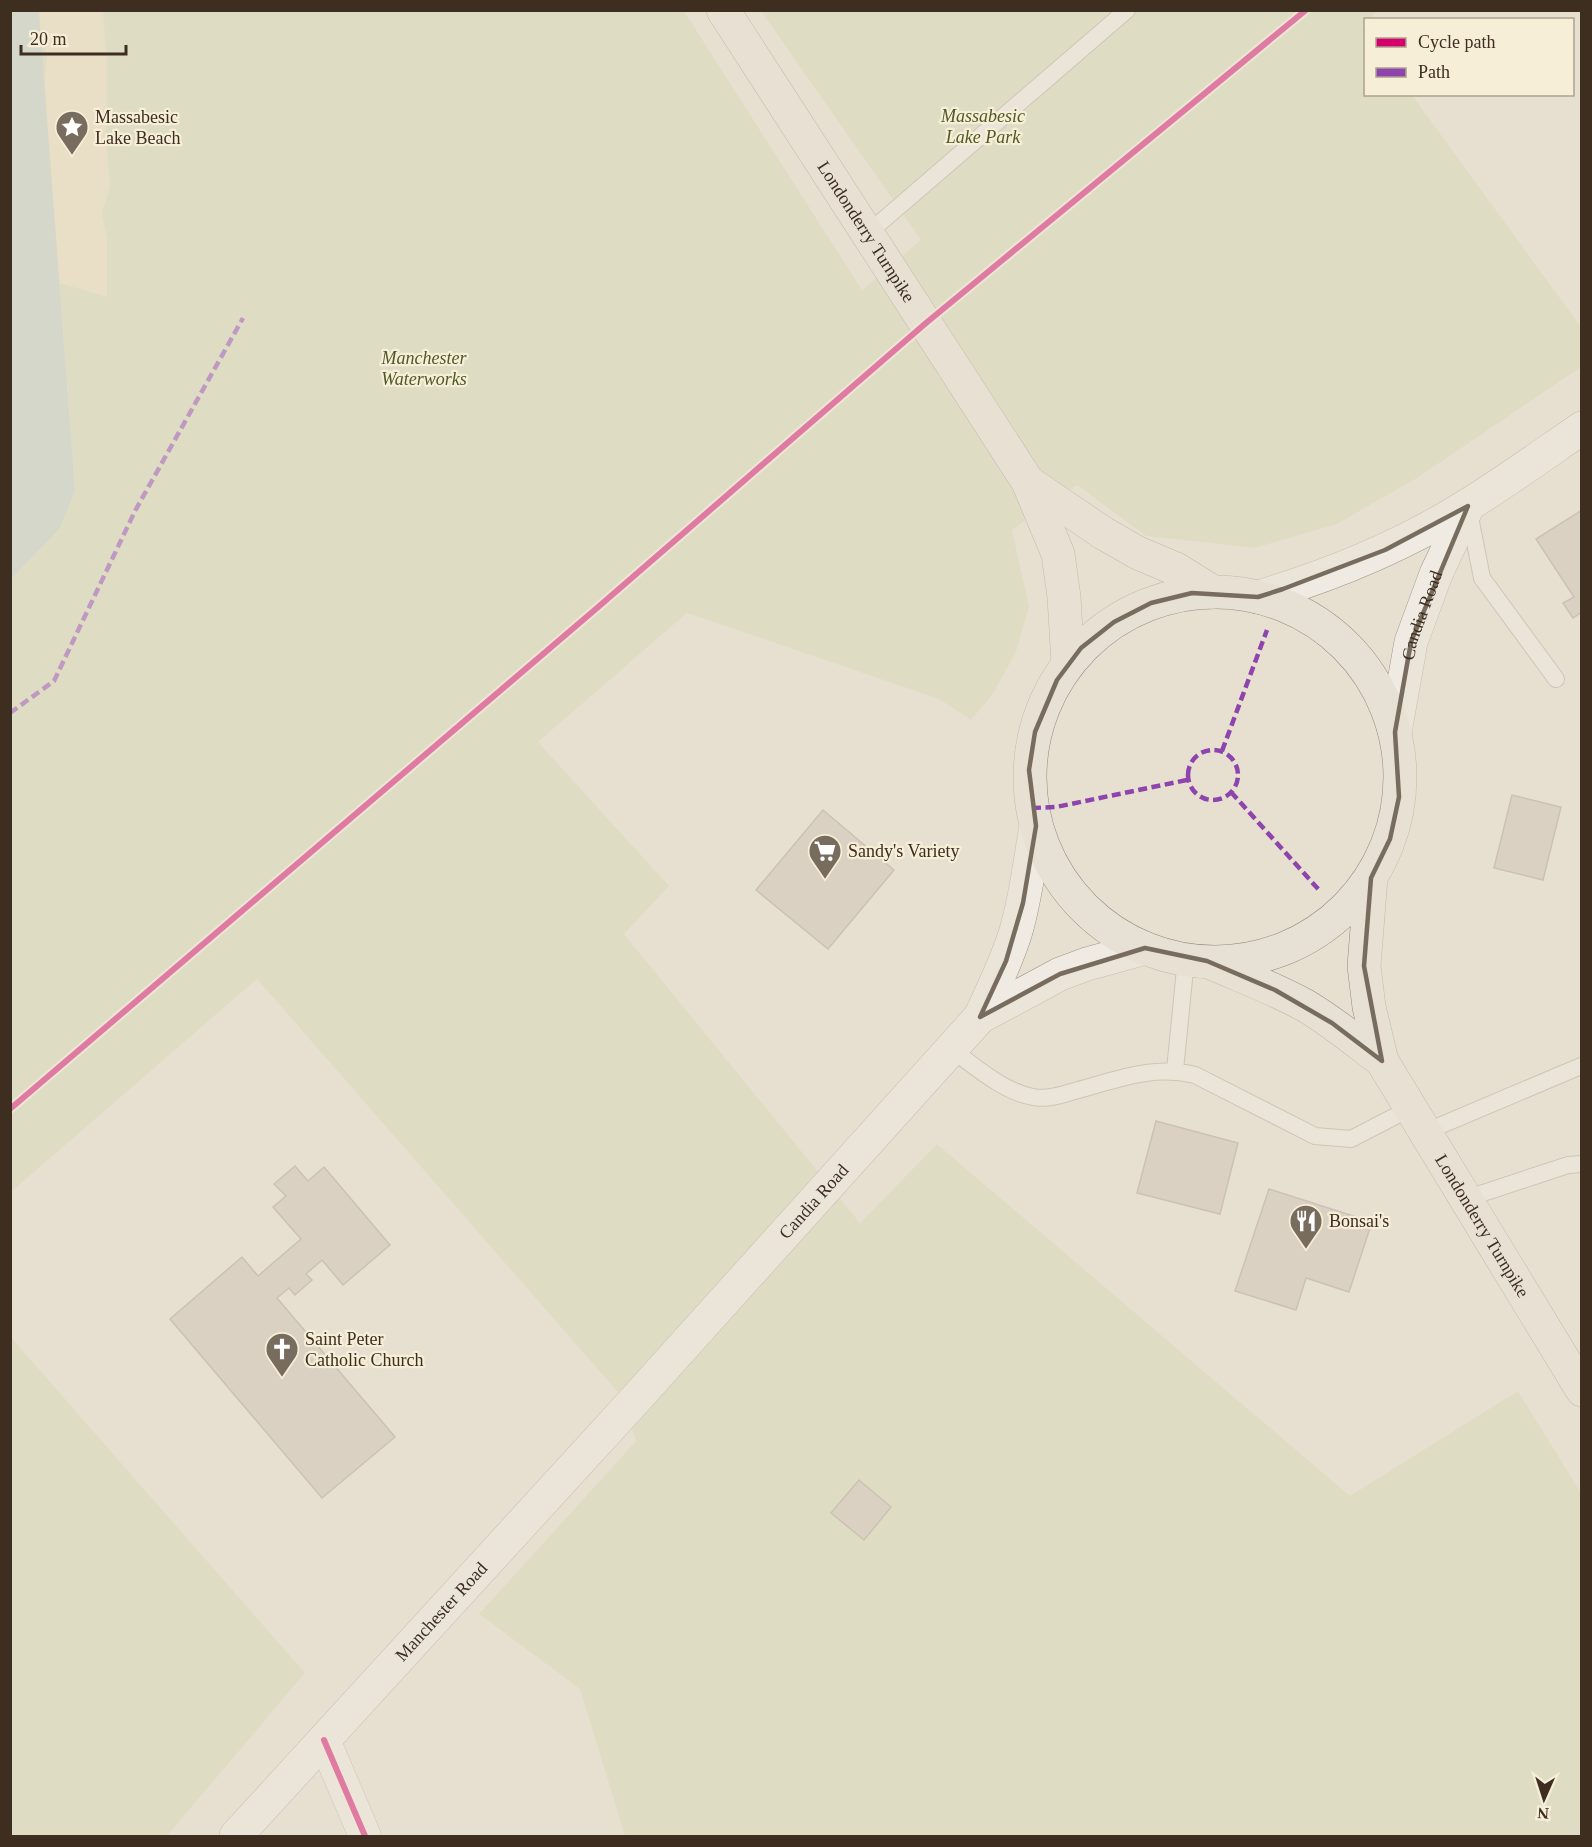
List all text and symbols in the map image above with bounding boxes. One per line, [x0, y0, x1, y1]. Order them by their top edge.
scale bar [21, 18, 126, 56]
legend [1364, 18, 1574, 96]
text: 20 m [30, 29, 67, 49]
text: Cycle path [1418, 32, 1495, 52]
text: Path [1418, 62, 1450, 82]
park label: Massabesic Lake Park [940, 106, 1025, 147]
place label: Massabesic Lake Beach [95, 107, 180, 148]
place icon: Massabesic Lake Beach [54, 109, 90, 156]
street label: Londonderry Turnpike [813, 158, 919, 306]
park label: Manchester Waterworks [381, 348, 467, 389]
street label: Candia Road [1398, 568, 1446, 662]
supermarket icon: Sandy's Variety [807, 833, 843, 880]
place label: Sandy's Variety [848, 841, 959, 861]
street label: Londonderry Turnpike [1431, 1151, 1533, 1301]
street label: Candia Road [775, 1160, 852, 1243]
restaurant icon: Bonsai's [1288, 1203, 1324, 1250]
place label: Bonsai's [1329, 1211, 1389, 1231]
place label: Saint Peter Catholic Church [305, 1329, 423, 1370]
church icon: Saint Peter Catholic Church [264, 1331, 300, 1378]
street label: Manchester Road [391, 1558, 491, 1665]
north arrow [1514, 1769, 1574, 1829]
text: N [1537, 1805, 1549, 1822]

